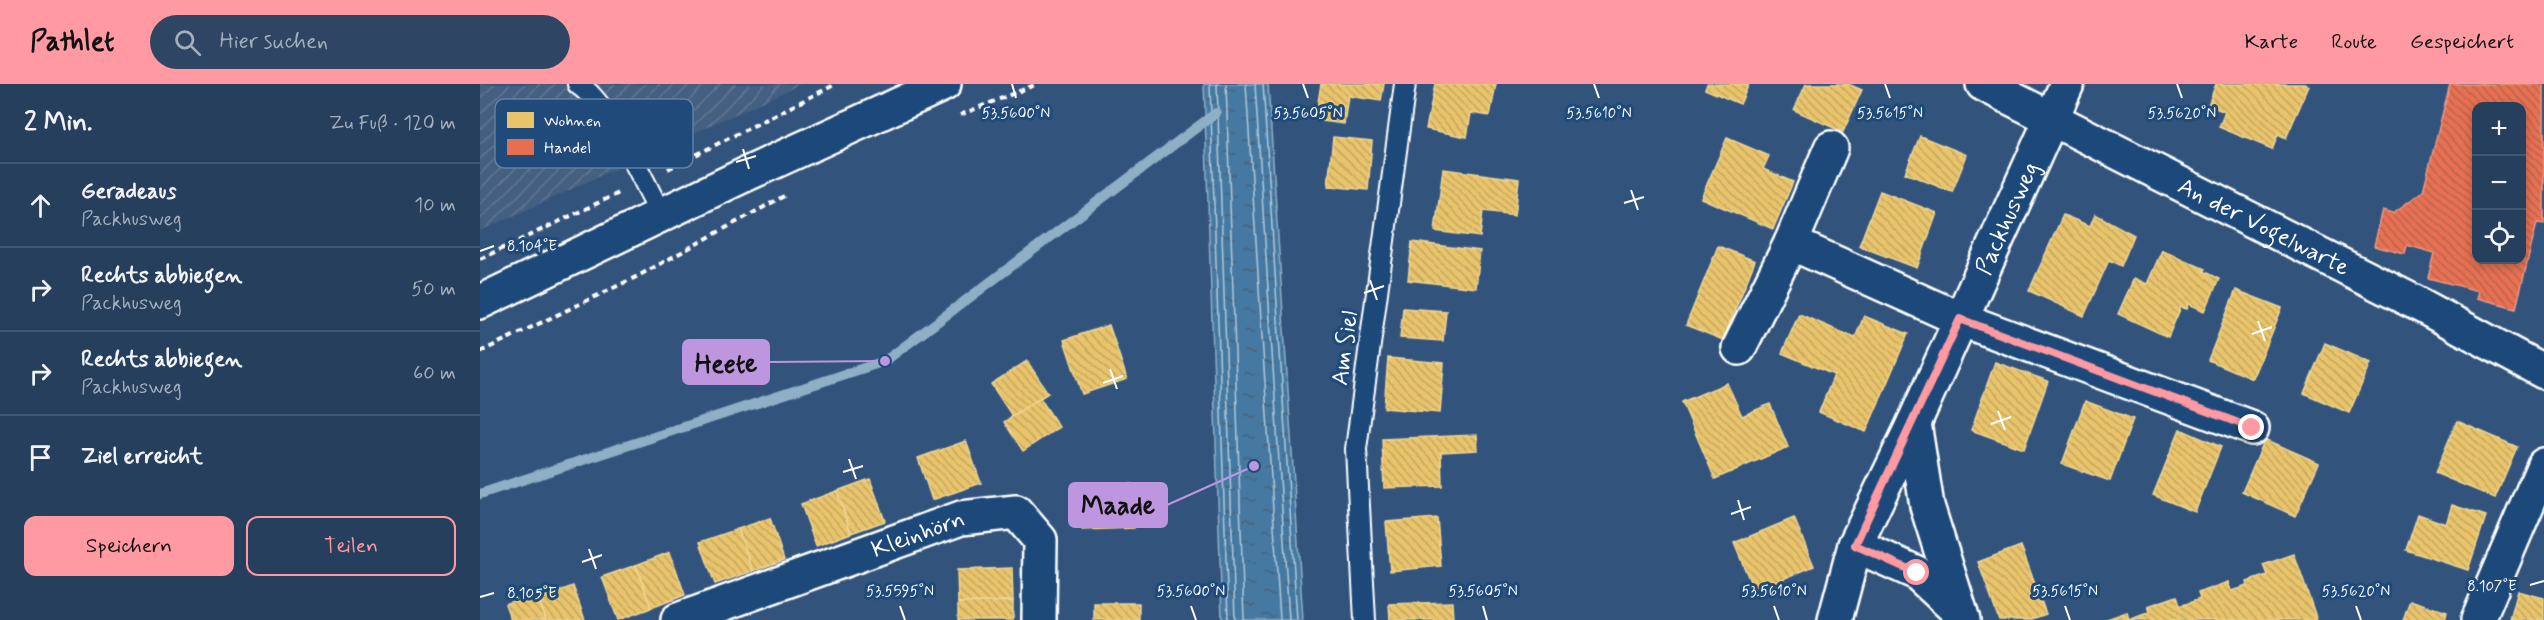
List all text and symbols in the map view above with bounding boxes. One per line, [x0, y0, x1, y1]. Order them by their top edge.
search box [150, 15, 570, 69]
text: Pathlet [30, 24, 114, 61]
icon: search [171, 26, 204, 59]
text: Hier suchen [219, 28, 328, 56]
text: Karte [2245, 28, 2298, 56]
text: Route [2331, 28, 2377, 56]
text: Gespeichert [2410, 28, 2514, 56]
legend [495, 99, 693, 168]
map controls [2472, 102, 2526, 264]
button: + [2472, 102, 2526, 156]
text: 53.5600°N [982, 104, 1050, 124]
text: 53.5605°N [1273, 104, 1343, 124]
text: 53.5610°N [1566, 104, 1632, 124]
text: 53.5615°N [1857, 104, 1923, 124]
text: 53.5620°N [2148, 104, 2216, 124]
text: 2 Min. [24, 106, 92, 140]
text: Zu Fuß · 120 m [329, 110, 456, 137]
text: Wohnen [544, 111, 601, 132]
text: Handel [544, 138, 591, 159]
button: − [2472, 156, 2526, 210]
street label: Packhusweg [1969, 157, 2047, 280]
street label: An der Vogelwarte [2172, 171, 2355, 284]
text: Geradeaus [81, 178, 176, 206]
icon: ahead [24, 189, 57, 222]
text: 10 m [414, 192, 456, 219]
text: Packhusweg [81, 206, 182, 233]
button: locate [2472, 210, 2526, 264]
text: 8.104°E [507, 237, 557, 257]
text: Rechts abbiegen [81, 262, 242, 290]
icon: right [24, 273, 57, 306]
text: 50 m [411, 276, 456, 303]
text: Packhusweg [81, 290, 182, 317]
street label: Am Siel [1325, 309, 1366, 388]
callout: Heete [683, 340, 769, 384]
text: Rechts abbiegen [81, 346, 242, 374]
text: Heete [695, 348, 757, 382]
icon: right [24, 357, 57, 390]
text: 60 m [413, 360, 456, 387]
text: Packhusweg [81, 374, 182, 401]
route end [2238, 414, 2264, 440]
icon: arrive [24, 441, 57, 474]
text: Ziel erreicht [81, 443, 203, 471]
callout: Maade [1069, 483, 1167, 527]
text: Maade [1081, 490, 1155, 524]
street label: Kleinhörn [867, 504, 969, 566]
button: Speichern [24, 516, 234, 576]
button: Teilen [246, 516, 456, 576]
route start [1903, 559, 1929, 585]
text: 8.107°E [2467, 577, 2517, 597]
text: 53.5595°N [866, 582, 934, 602]
text: 53.5600°N [1157, 582, 1225, 602]
text: 53.5605°N [1448, 582, 1518, 602]
text: 53.5610°N [1741, 582, 1807, 602]
text: 53.5615°N [2032, 582, 2098, 602]
text: 53.5620°N [2322, 582, 2390, 602]
text: 8.105°E [507, 584, 557, 604]

